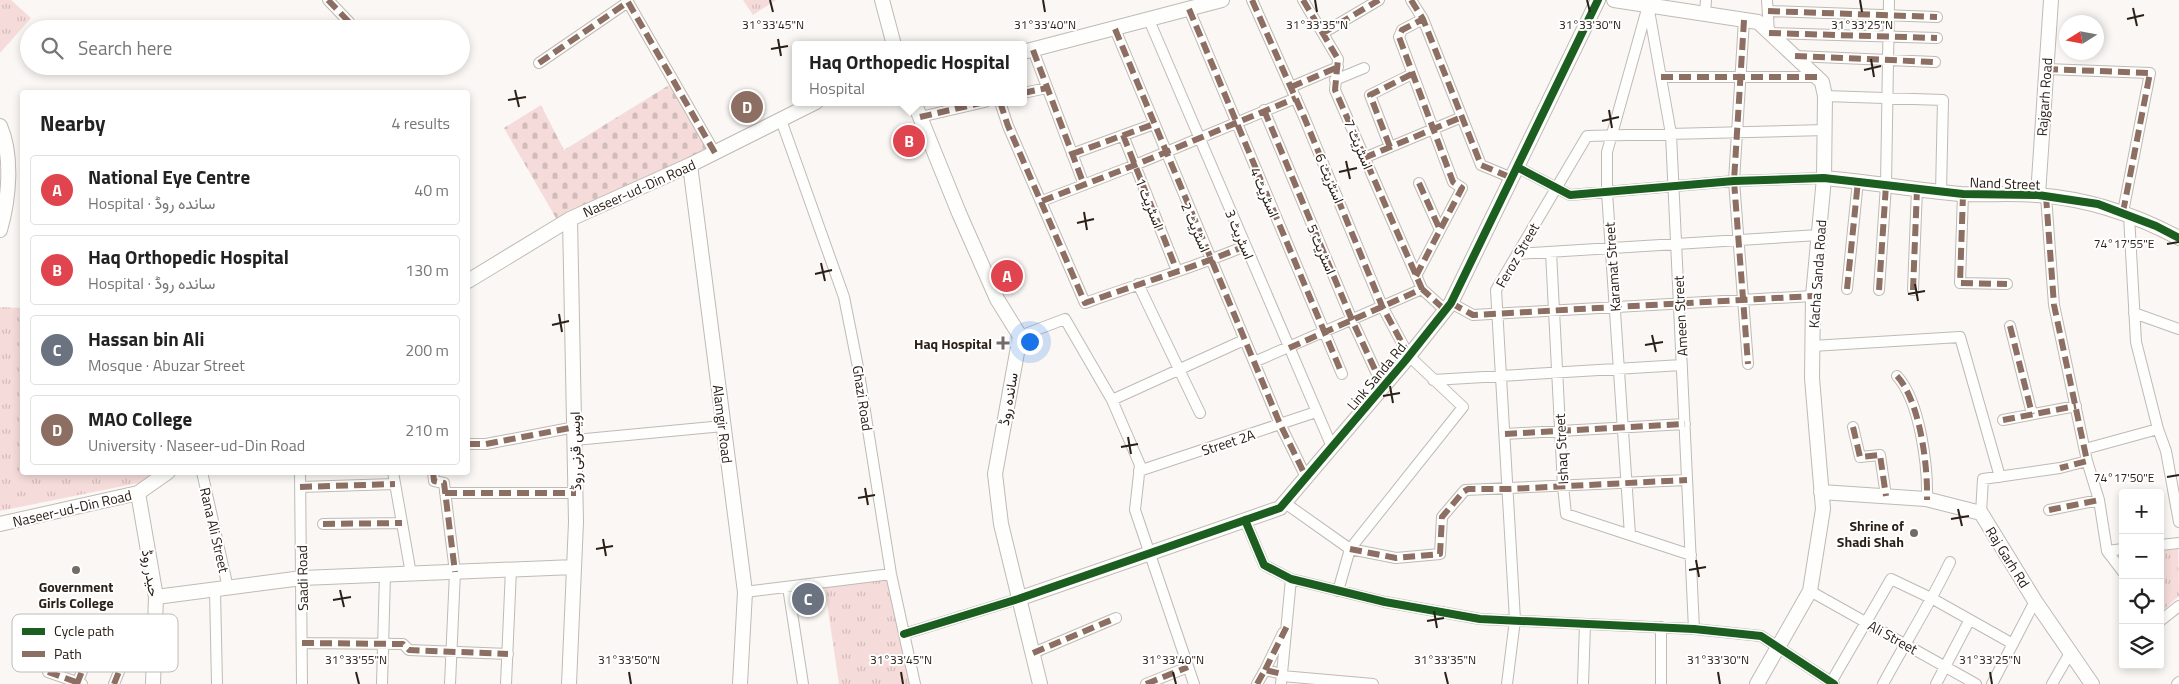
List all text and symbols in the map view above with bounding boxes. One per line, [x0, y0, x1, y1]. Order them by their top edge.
text: 31°33'45"N [742, 15, 804, 34]
text: 31°33'40"N [1014, 15, 1076, 34]
text: 31°33'35"N [1286, 15, 1348, 34]
text: 31°33'30"N [1559, 15, 1621, 34]
text: 31°33'25"N [1831, 15, 1893, 34]
north arrow [2059, 15, 2104, 60]
search box [20, 20, 470, 75]
text: Search here [78, 33, 172, 62]
icon: search [38, 34, 66, 62]
popup [792, 41, 1027, 106]
text: Haq Orthopedic Hospital [809, 47, 1010, 76]
street label: Rajgarh Road [2031, 57, 2057, 137]
text: Hospital [809, 76, 865, 100]
pin: D [731, 88, 763, 126]
text: Nearby [40, 107, 105, 139]
text: 4 results [391, 111, 450, 135]
street label: اسٹریٹ 7 [1339, 116, 1379, 172]
pin: B [893, 122, 925, 160]
street label: اسٹریٹ 6 [1310, 150, 1350, 206]
street label: Naseer-ud-Din Road [579, 154, 699, 222]
text: National Eye Centre [88, 162, 250, 191]
street label: اسٹریٹ 4 [1245, 164, 1285, 220]
street label: Nand Street [1969, 171, 2041, 195]
street label: اسٹریٹ 1 [1130, 175, 1170, 231]
text: A [52, 178, 62, 202]
text: 40 m [414, 178, 449, 202]
text: Hospital · ساندہ روڈ [88, 191, 215, 215]
street label: اسٹریٹ 2 [1176, 199, 1216, 255]
street label: اسٹریٹ 3 [1220, 206, 1260, 262]
street label: Feroz Street [1490, 219, 1544, 291]
street label: Kacha Sanda Road [1803, 219, 1831, 329]
street label: اسٹریٹ 5 [1302, 221, 1342, 277]
street label: Karamat Street [1598, 221, 1626, 312]
text: 74°17'55"E [2094, 234, 2155, 253]
text: Haq Orthopedic Hospital [88, 242, 289, 271]
pin: A [991, 257, 1023, 295]
text: B [52, 258, 62, 282]
text: 130 m [405, 258, 449, 282]
text: Hospital · ساندہ روڈ [88, 271, 215, 295]
street label: Ameen Street [1667, 275, 1693, 357]
text: Hassan bin Ali [88, 324, 204, 353]
your location [1017, 329, 1043, 355]
place label: Haq Hospital [914, 333, 992, 354]
marker: Haq Hospital [996, 336, 1010, 350]
text: C [53, 338, 61, 362]
text: 200 m [405, 338, 449, 362]
street label: Link Sanda Rd [1341, 338, 1411, 414]
text: Mosque · Abuzar Street [88, 353, 245, 377]
street label: Ghazi Road [847, 364, 879, 432]
street label: ساندہ روڈ [993, 371, 1023, 427]
street label: Alamgir Road [708, 384, 738, 464]
text: MAO College [88, 404, 192, 433]
street label: اویس قرنی روڈ [564, 411, 586, 491]
street label: Ishaq Street [1549, 413, 1573, 485]
text: D [52, 418, 62, 442]
text: 210 m [405, 418, 449, 442]
street label: Street 2A [1198, 423, 1258, 461]
text: University · Naseer-ud-Din Road [88, 433, 305, 457]
text: 74°17'50"E [2094, 468, 2155, 487]
street label: Naseer-ud-Din Road [10, 484, 134, 532]
street label: Rana Ali Street [195, 485, 235, 575]
map controls [2119, 489, 2164, 669]
button: + [2119, 489, 2164, 534]
place label: Shrine of Shadi Shah [1837, 515, 1904, 552]
street label: Raj Garh Rd [1981, 522, 2035, 592]
marker: Shrine of Shadi Shah [1908, 527, 1920, 539]
button: − [2119, 534, 2164, 579]
street label: Saadi Road [291, 545, 313, 611]
street label: حیدر روڈ [137, 548, 165, 598]
marker: Government Girls College [70, 564, 82, 576]
place label: Government Girls College [38, 576, 114, 613]
button: locate [2119, 579, 2164, 624]
pin: C [792, 580, 824, 618]
legend [12, 614, 178, 672]
street label: Ali Street [1864, 615, 1922, 659]
text: Cycle path [54, 620, 114, 641]
button: layers [2119, 624, 2164, 669]
text: Path [54, 643, 82, 664]
text: 31°33'55"N [325, 650, 387, 669]
text: 31°33'50"N [598, 650, 660, 669]
text: 31°33'45"N [870, 650, 932, 669]
text: 31°33'40"N [1142, 650, 1204, 669]
text: 31°33'35"N [1414, 650, 1476, 669]
text: 31°33'30"N [1687, 650, 1749, 669]
text: 31°33'25"N [1959, 650, 2021, 669]

